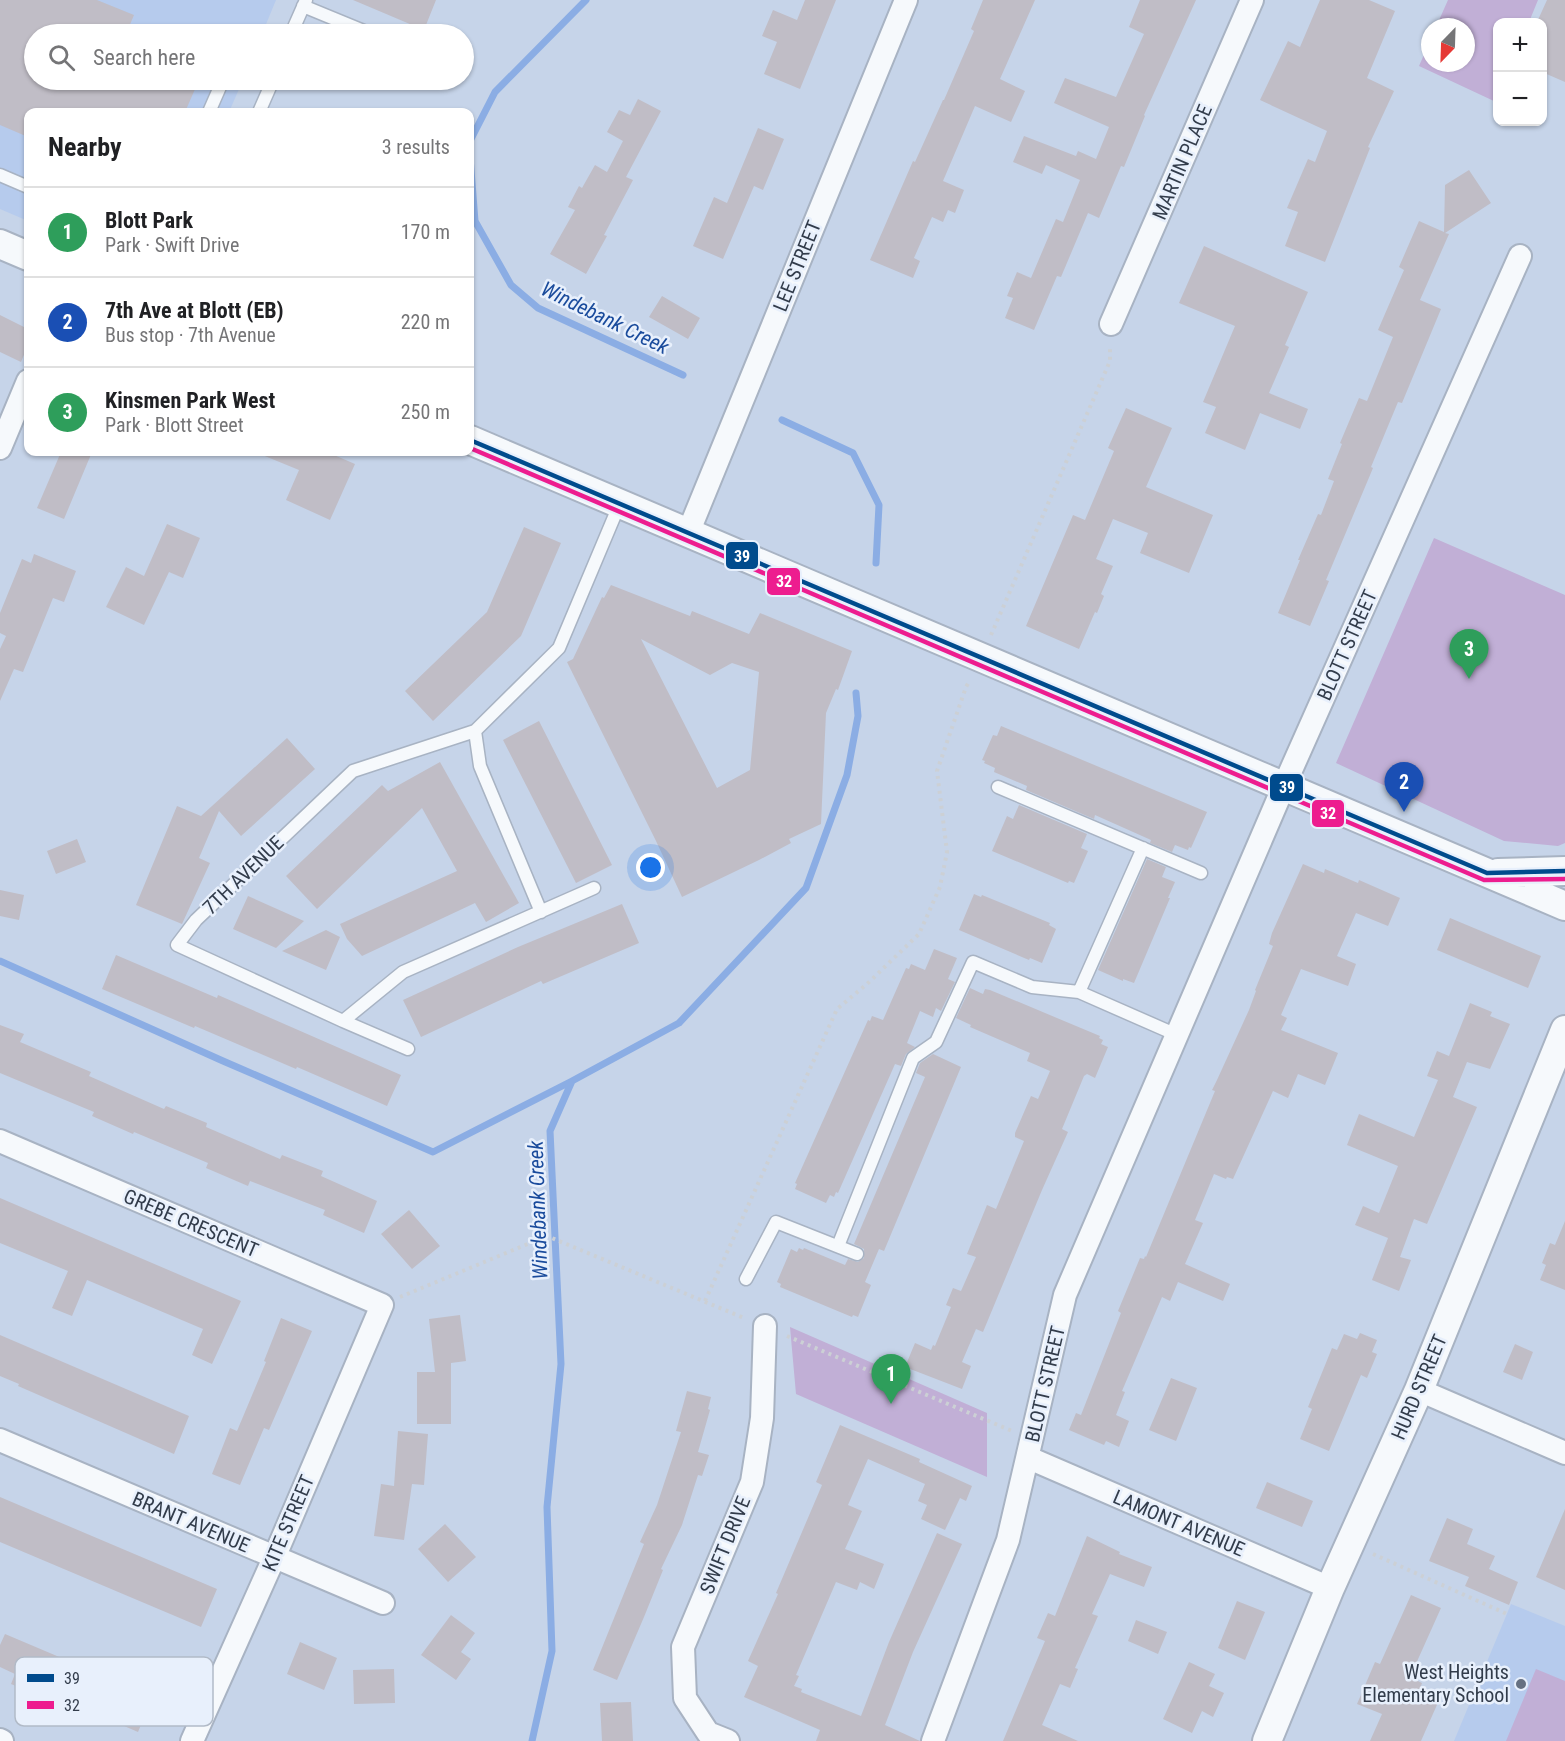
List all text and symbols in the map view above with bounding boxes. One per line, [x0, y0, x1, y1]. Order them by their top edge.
north arrow [1421, 18, 1475, 72]
map controls [1493, 18, 1547, 126]
button: + [1493, 18, 1547, 72]
search box [24, 24, 474, 90]
icon: search [45, 41, 78, 74]
text: Search here [93, 45, 195, 70]
button: − [1493, 72, 1547, 126]
street label: MARTIN PLACE [1147, 101, 1217, 223]
text: Nearby [48, 132, 122, 162]
text: 3 results [382, 135, 450, 159]
text: Blott Park [105, 208, 193, 233]
street label: LEE STREET [768, 217, 826, 315]
text: 1 [62, 220, 73, 244]
text: 170 m [401, 220, 450, 244]
text: Park · Swift Drive [105, 233, 239, 257]
water label: Windebank Creek [537, 277, 674, 360]
text: 7th Ave at Blott (EB) [105, 298, 284, 323]
text: 2 [62, 310, 73, 334]
text: 220 m [401, 310, 450, 334]
text: Bus stop · 7th Avenue [105, 323, 276, 347]
text: Kinsmen Park West [105, 388, 275, 413]
text: 3 [62, 400, 73, 424]
text: 250 m [401, 400, 450, 424]
text: Park · Blott Street [105, 413, 244, 437]
line badge: 39 [725, 541, 759, 570]
text: 39 [734, 547, 750, 566]
line badge: 32 [766, 567, 801, 596]
text: 32 [776, 572, 792, 591]
street label: BLOTT STREET [1312, 586, 1382, 704]
pin: 3 [1450, 630, 1488, 679]
pin: 2 [1384, 762, 1424, 812]
line badge: 39 [1269, 773, 1304, 802]
text: 39 [1279, 778, 1295, 797]
line badge: 32 [1311, 799, 1345, 828]
text: 32 [1320, 804, 1336, 823]
street label: 7TH AVENUE [198, 831, 288, 919]
your location [636, 853, 665, 882]
water label: Windebank Creek [524, 1139, 552, 1280]
street label: GREBE CRESCENT [120, 1184, 262, 1262]
street label: BLOTT STREET [1020, 1324, 1070, 1444]
street label: HURD STREET [1386, 1331, 1452, 1443]
pin: 1 [872, 1354, 910, 1404]
street label: KITE STREET [257, 1471, 319, 1575]
street label: LAMONT AVENUE [1110, 1485, 1248, 1562]
street label: BRANT AVENUE [129, 1486, 253, 1558]
street label: SWIFT DRIVE [695, 1493, 755, 1597]
legend [15, 1657, 213, 1726]
place label: West Heights Elementary School [1362, 1660, 1509, 1707]
text: 39 [64, 1669, 80, 1688]
marker: West Heights Elementary School [1514, 1677, 1528, 1691]
text: 32 [64, 1696, 80, 1715]

